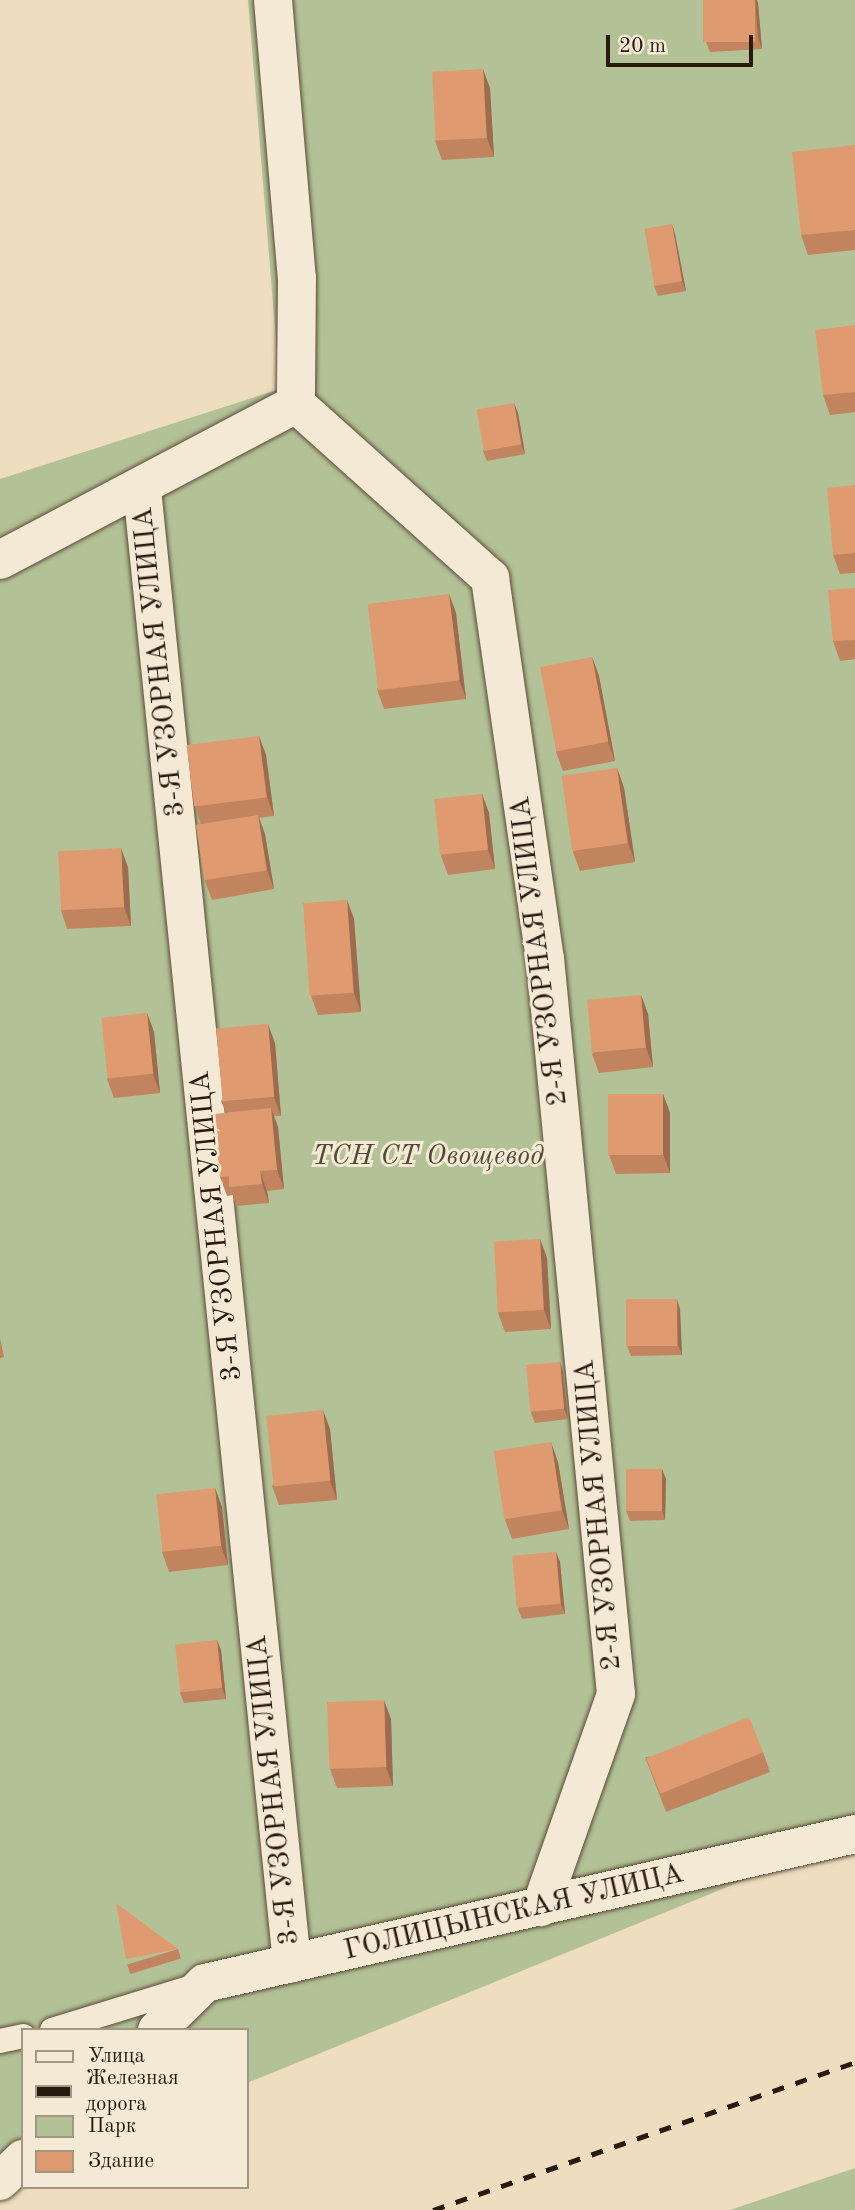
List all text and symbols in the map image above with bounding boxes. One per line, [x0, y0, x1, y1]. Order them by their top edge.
scale bar [610, 21, 757, 65]
text: 20 m [619, 36, 666, 57]
street label: 3-Я УЗОРНАЯ УЛИЦА [127, 505, 193, 819]
street label: 2-Я УЗОРНАЯ УЛИЦА [504, 794, 576, 1108]
street label: 3-Я УЗОРНАЯ УЛИЦА [184, 1069, 250, 1383]
park label: ТСН СТ Овощевод [312, 1140, 544, 1174]
street label: 2-Я УЗОРНАЯ УЛИЦА [569, 1358, 629, 1672]
street label: 3-Я УЗОРНАЯ УЛИЦА [241, 1633, 307, 1947]
street label: ГОЛИЦЫНСКАЯ УЛИЦА [341, 1858, 687, 1968]
legend [21, 2028, 248, 2189]
text: Улица [88, 2046, 145, 2067]
text: Железная дорога [86, 2068, 179, 2115]
text: Парк [88, 2116, 136, 2137]
text: Здание [88, 2151, 154, 2172]

